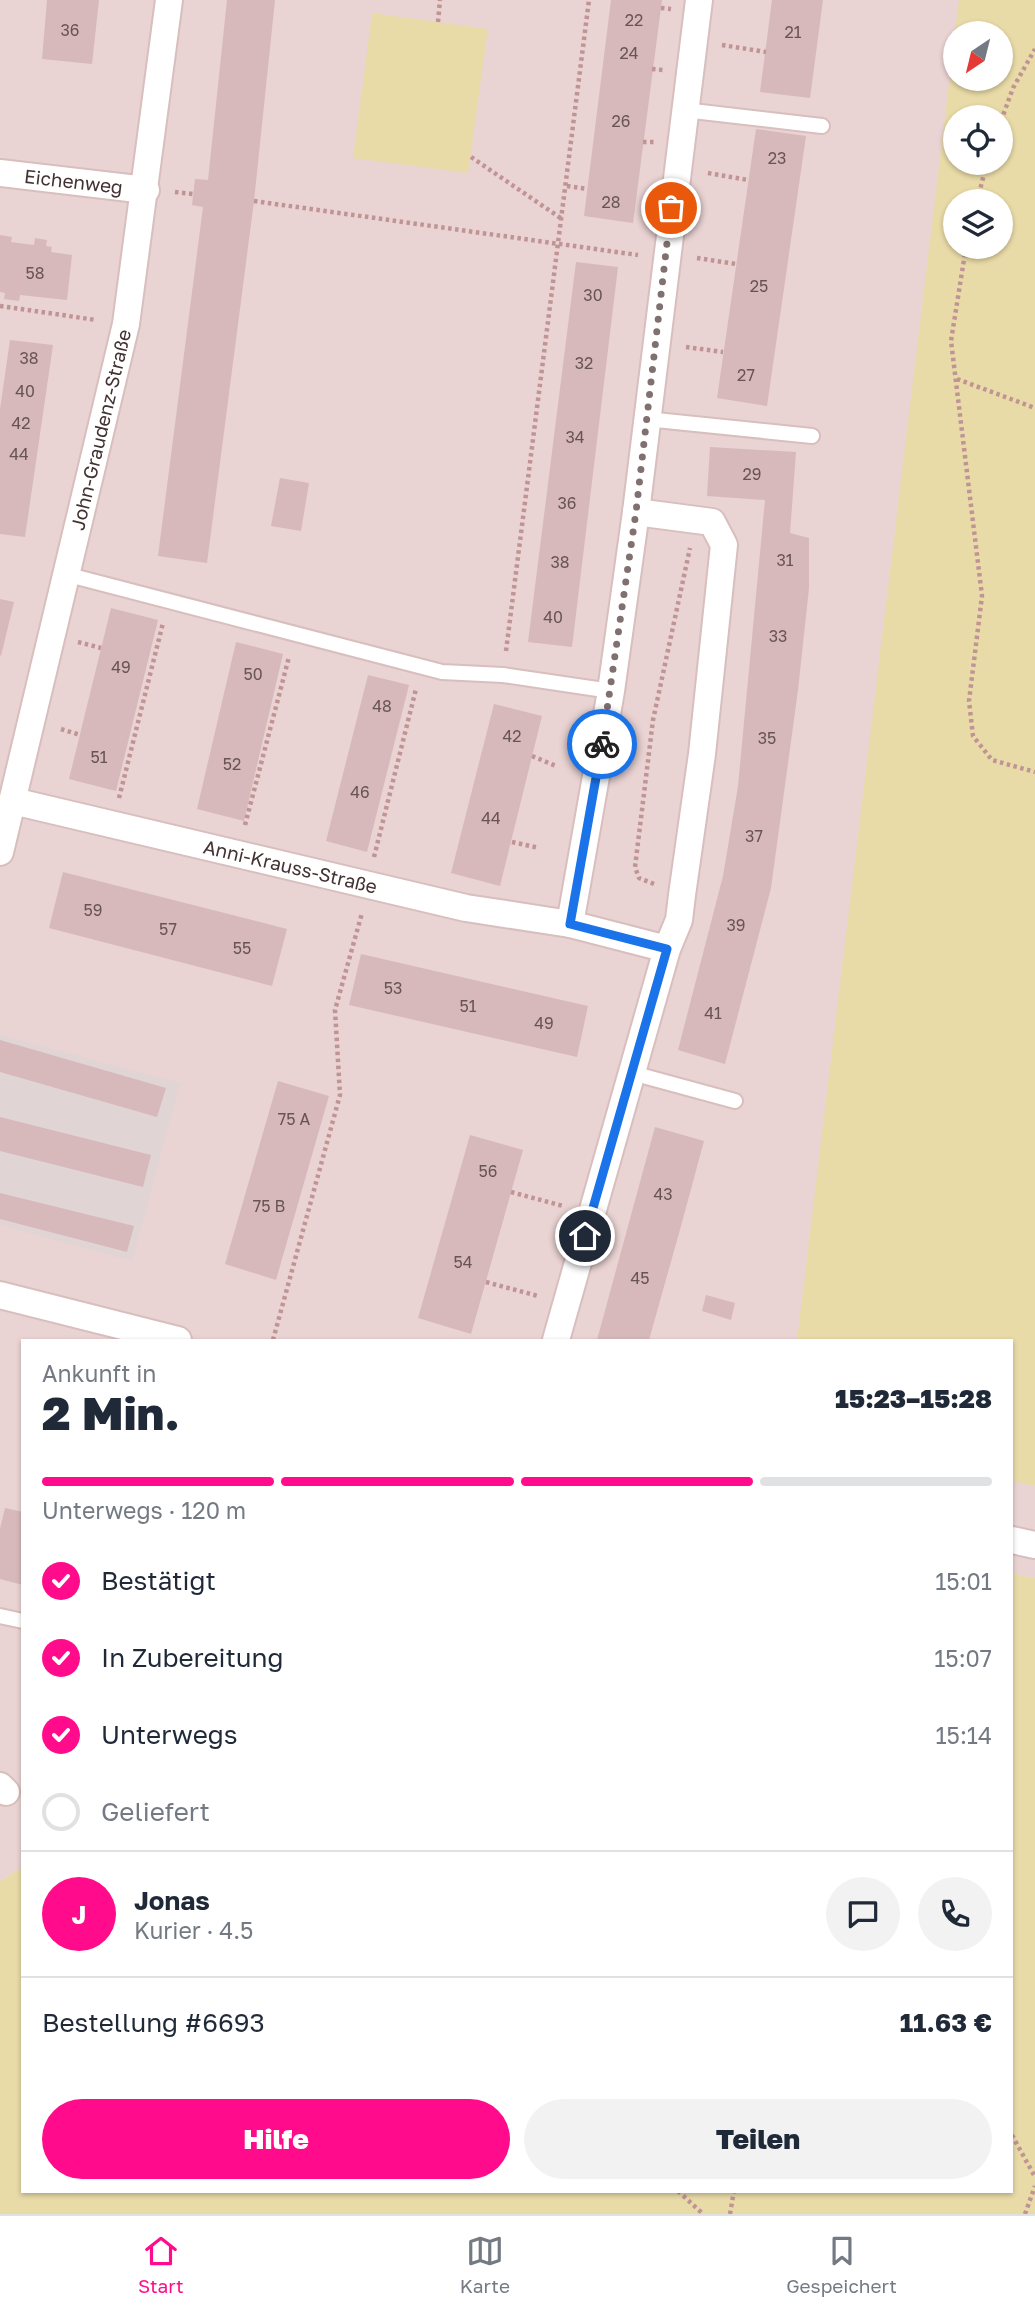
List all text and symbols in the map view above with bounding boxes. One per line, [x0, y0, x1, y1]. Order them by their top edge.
house number: 22 [625, 10, 643, 30]
house number: 36 [60, 20, 80, 40]
north arrow [943, 21, 1013, 91]
map controls [943, 21, 1013, 259]
house number: 21 [784, 22, 802, 42]
house number: 24 [619, 43, 639, 63]
button: locate [943, 105, 1013, 175]
house number: 26 [612, 111, 630, 131]
house number: 23 [768, 148, 786, 168]
street label: Eichenweg [23, 164, 124, 198]
pin [641, 178, 701, 238]
icon: bag [652, 189, 690, 227]
button: layers [943, 189, 1013, 259]
house number: 28 [601, 192, 621, 212]
house number: 58 [25, 263, 45, 283]
house number: 25 [750, 276, 768, 296]
house number: 30 [583, 285, 603, 305]
street label: John-Graudenz-Straße [65, 327, 135, 533]
house number: 38 [19, 348, 39, 368]
house number: 32 [575, 353, 593, 373]
house number: 27 [737, 365, 755, 385]
house number: 40 [15, 381, 35, 401]
house number: 42 [11, 413, 31, 433]
house number: 34 [565, 427, 585, 447]
house number: 44 [9, 444, 29, 464]
house number: 29 [743, 464, 761, 484]
house number: 36 [557, 493, 577, 513]
house number: 31 [776, 550, 794, 570]
house number: 38 [550, 552, 570, 572]
house number: 40 [543, 607, 563, 627]
house number: 33 [769, 626, 787, 646]
house number: 49 [111, 657, 131, 677]
house number: 50 [243, 664, 263, 684]
house number: 48 [372, 696, 392, 716]
courier [567, 709, 637, 779]
icon: bike [583, 725, 621, 763]
house number: 42 [502, 726, 522, 746]
house number: 35 [758, 728, 776, 748]
house number: 51 [90, 747, 108, 767]
house number: 52 [223, 754, 241, 774]
house number: 46 [350, 782, 370, 802]
house number: 44 [481, 808, 501, 828]
house number: 37 [745, 826, 763, 846]
street label: Anni-Krauss-Straße [201, 834, 380, 898]
house number: 59 [84, 900, 102, 920]
house number: 39 [726, 915, 746, 935]
house number: 57 [159, 919, 177, 939]
house number: 55 [233, 938, 251, 958]
house number: 53 [384, 978, 402, 998]
house number: 51 [459, 996, 477, 1016]
house number: 41 [704, 1003, 722, 1023]
house number: 49 [534, 1013, 554, 1033]
house number: 75 A [278, 1109, 311, 1129]
house number: 56 [479, 1161, 497, 1181]
house number: 43 [653, 1184, 673, 1204]
house number: 75 B [253, 1196, 285, 1216]
pin [555, 1206, 615, 1266]
icon: home [566, 1217, 604, 1255]
house number: 54 [453, 1252, 473, 1272]
house number: 45 [630, 1268, 650, 1288]
text: Ankunft in [42, 1359, 157, 1387]
text: 15:23–15:28 [835, 1383, 992, 1414]
text: 2 Min. [42, 1385, 180, 1440]
text: Unterwegs · 120 m [42, 1496, 246, 1524]
icon: check [42, 1562, 80, 1600]
text: Bestätigt [101, 1565, 216, 1596]
text: 15:01 [935, 1567, 992, 1595]
icon: check [42, 1639, 80, 1677]
text: In Zubereitung [101, 1642, 284, 1673]
text: 15:07 [934, 1644, 992, 1672]
icon: check [42, 1716, 80, 1754]
text: Unterwegs [101, 1719, 238, 1750]
text: 15:14 [935, 1721, 992, 1749]
text: Geliefert [101, 1796, 210, 1827]
button: chat [826, 1877, 900, 1951]
button: phone [918, 1877, 992, 1951]
text: Jonas [134, 1885, 210, 1916]
text: J [72, 1899, 86, 1930]
text: Kurier · 4.5 [134, 1916, 253, 1944]
text: Bestellung #6693 [42, 2007, 265, 2038]
text: 11.63 € [900, 2007, 992, 2038]
button: Hilfe [42, 2099, 510, 2179]
button: Teilen [524, 2099, 992, 2179]
tab: Start [138, 2232, 184, 2297]
tab: Karte [460, 2232, 510, 2297]
tab: Gespeichert [786, 2232, 897, 2297]

